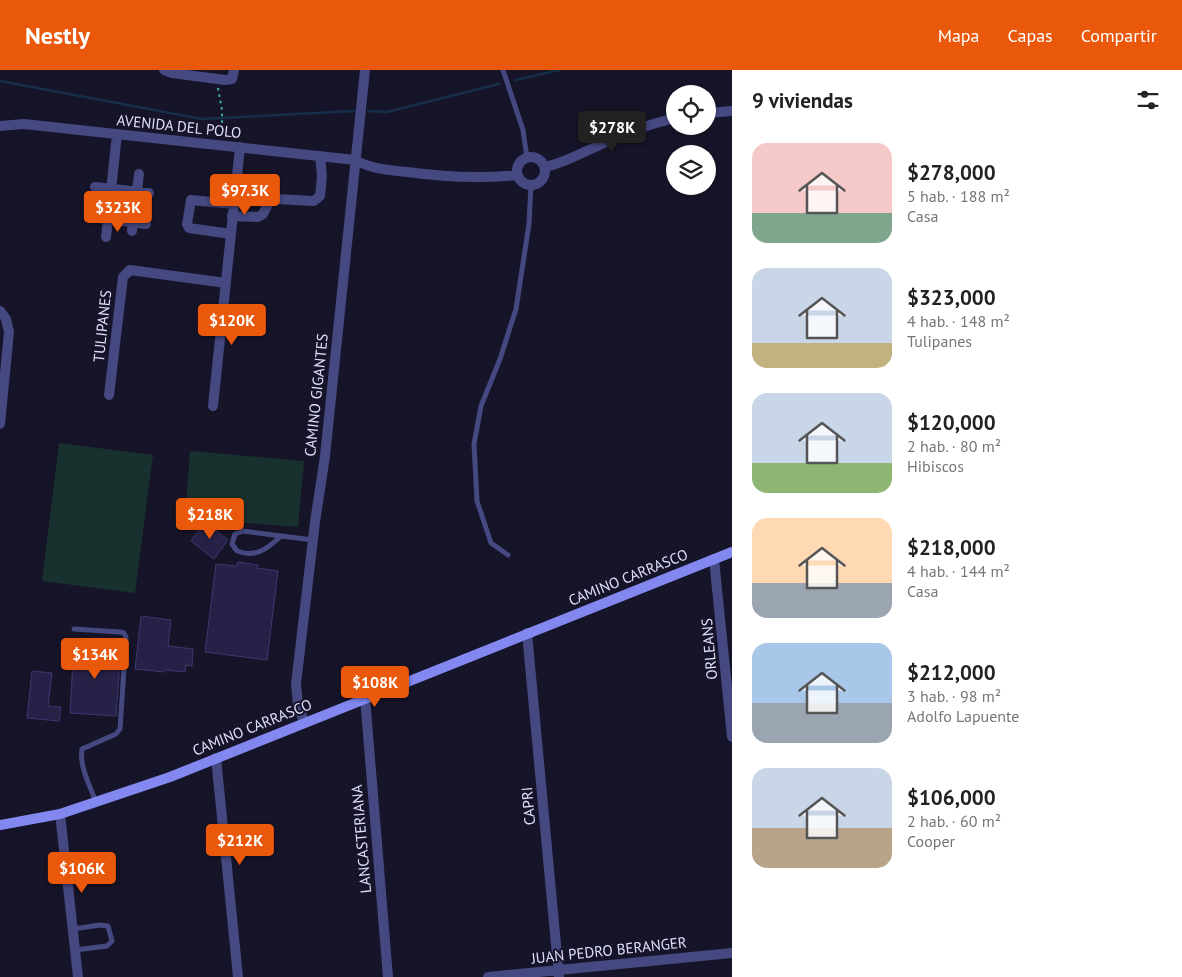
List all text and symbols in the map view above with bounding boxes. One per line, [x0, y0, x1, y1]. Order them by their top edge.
text: Nestly [25, 20, 90, 51]
text: Mapa [938, 24, 980, 47]
text: Capas [1008, 24, 1053, 47]
text: Compartir [1081, 24, 1157, 47]
map controls [666, 85, 716, 195]
button: locate [666, 85, 716, 135]
icon: filters [1134, 86, 1162, 114]
text: 9 viviendas [752, 87, 853, 114]
street label: AVENIDA DEL POLO [116, 110, 242, 142]
pin: $278K [577, 111, 647, 153]
text: $278K [589, 117, 635, 137]
button: layers [666, 145, 716, 195]
text: $278,000 [907, 159, 996, 186]
icon: home [792, 163, 852, 223]
pin: $97.3K [204, 174, 286, 216]
text: $97.3K [221, 180, 269, 200]
text: 5 hab. · 188 m² [907, 186, 1010, 206]
pin: $323K [83, 190, 153, 233]
text: $323K [95, 197, 141, 217]
text: Casa [907, 206, 938, 226]
text: $323,000 [907, 284, 996, 311]
icon: home [792, 288, 852, 348]
street label: TULIPANES [89, 289, 115, 363]
pin: $120K [197, 304, 267, 346]
text: $120K [209, 310, 255, 330]
text: 4 hab. · 148 m² [907, 311, 1010, 331]
text: Tulipanes [907, 331, 972, 351]
street label: CAMINO GIGANTES [300, 333, 332, 457]
text: $120,000 [907, 409, 996, 436]
icon: home [792, 413, 852, 473]
text: 2 hab. · 80 m² [907, 436, 1001, 456]
text: Hibiscos [907, 456, 964, 476]
pin: $218K [175, 498, 245, 540]
text: $218K [187, 504, 233, 524]
text: $218,000 [907, 534, 996, 561]
icon: home [792, 538, 852, 598]
street label: CAMINO CARRASCO [566, 544, 690, 610]
text: 4 hab. · 144 m² [907, 561, 1010, 581]
text: Casa [907, 581, 938, 601]
street label: ORLEANS [697, 617, 721, 681]
pin: $134K [60, 638, 130, 680]
text: $134K [72, 644, 118, 664]
text: $212,000 [907, 659, 996, 686]
icon: home [792, 663, 852, 723]
pin: $108K [340, 666, 410, 708]
text: $108K [352, 672, 398, 692]
text: 3 hab. · 98 m² [907, 686, 1001, 706]
street label: CAMINO CARRASCO [190, 694, 314, 760]
text: Adolfo Lapuente [907, 706, 1019, 726]
street label: LANCASTERIANA [347, 784, 375, 894]
text: $106,000 [907, 784, 996, 811]
street label: CAPRI [517, 786, 539, 826]
icon: home [792, 788, 852, 848]
text: 2 hab. · 60 m² [907, 811, 1001, 831]
pin: $212K [205, 824, 275, 866]
text: $212K [217, 830, 263, 850]
text: Cooper [907, 831, 955, 851]
pin: $106K [47, 852, 117, 894]
text: $106K [59, 858, 105, 878]
street label: JUAN PEDRO BERANGER [529, 932, 688, 968]

